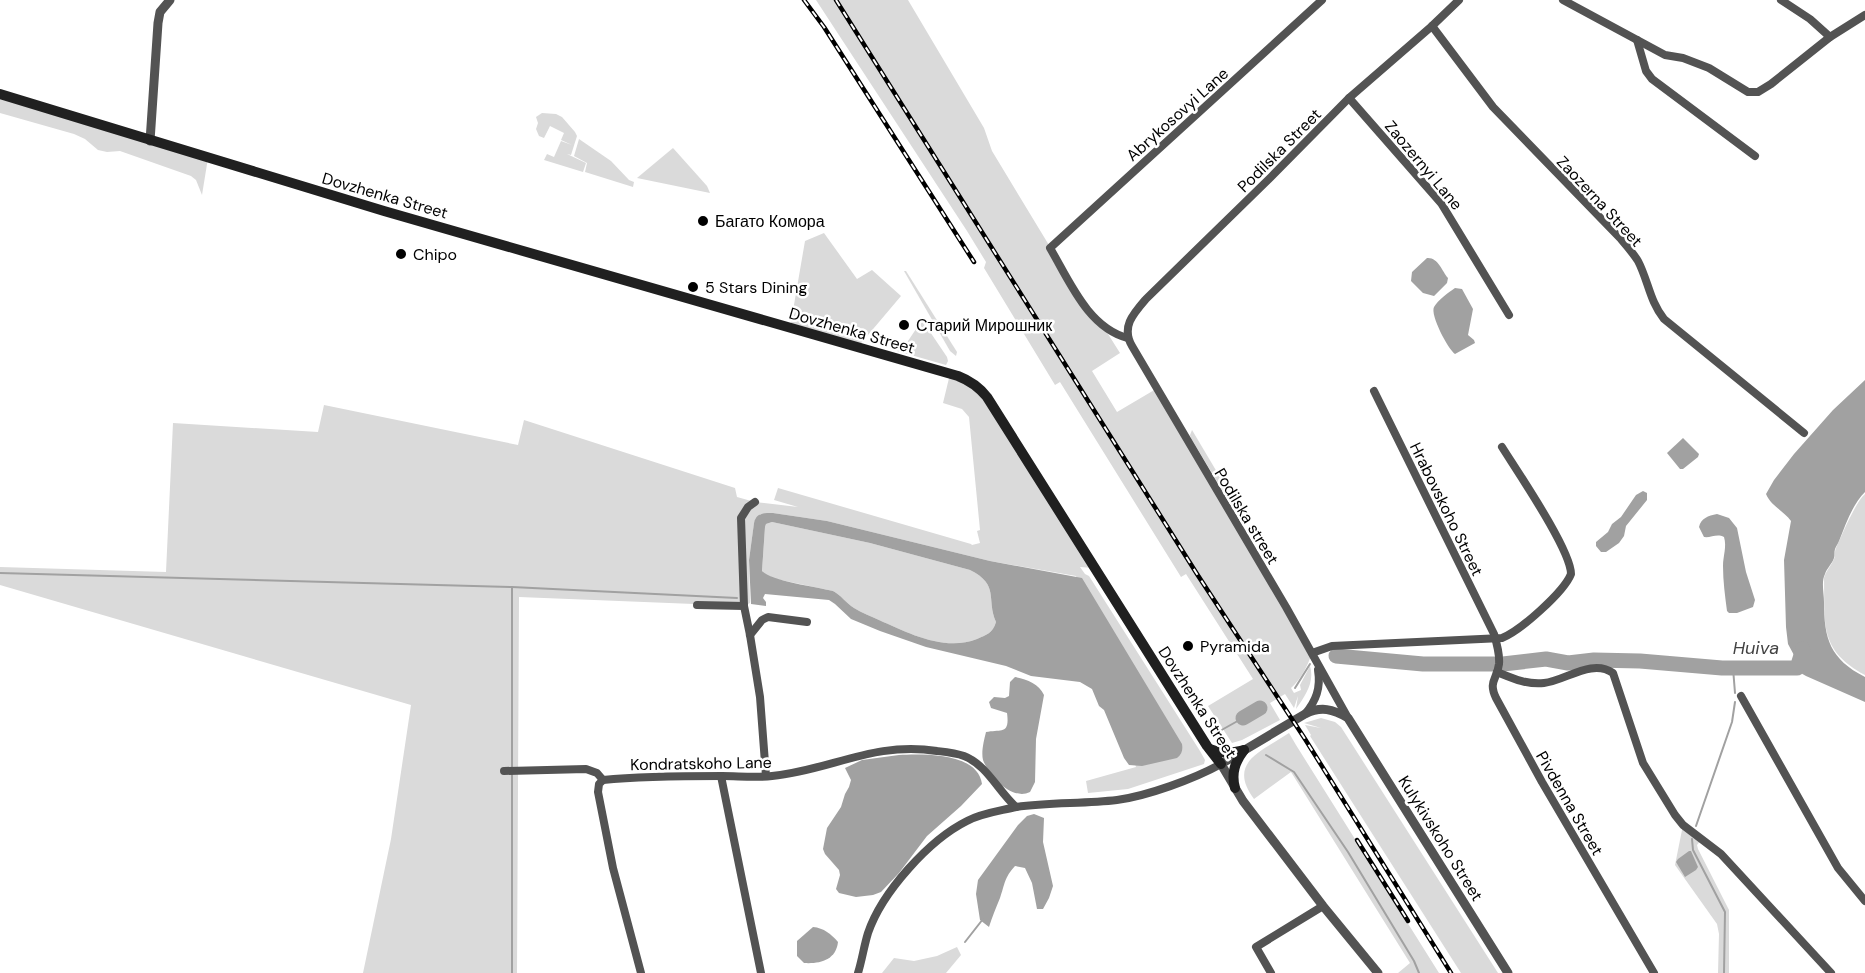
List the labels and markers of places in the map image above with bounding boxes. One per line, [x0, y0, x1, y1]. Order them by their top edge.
place label: Багато Комора [715, 211, 825, 232]
marker: Багато Комора [696, 214, 710, 228]
place label: Chipo [413, 244, 457, 265]
marker: Chipo [394, 247, 408, 261]
place label: 5 Stars Dining [705, 277, 808, 298]
marker: 5 Stars Dining [686, 280, 700, 294]
place label: Старий Мирошник [916, 315, 1053, 336]
marker: Старий Мирошник [897, 318, 911, 332]
place label: Pyramida [1200, 636, 1270, 657]
marker: Pyramida [1181, 639, 1195, 653]

